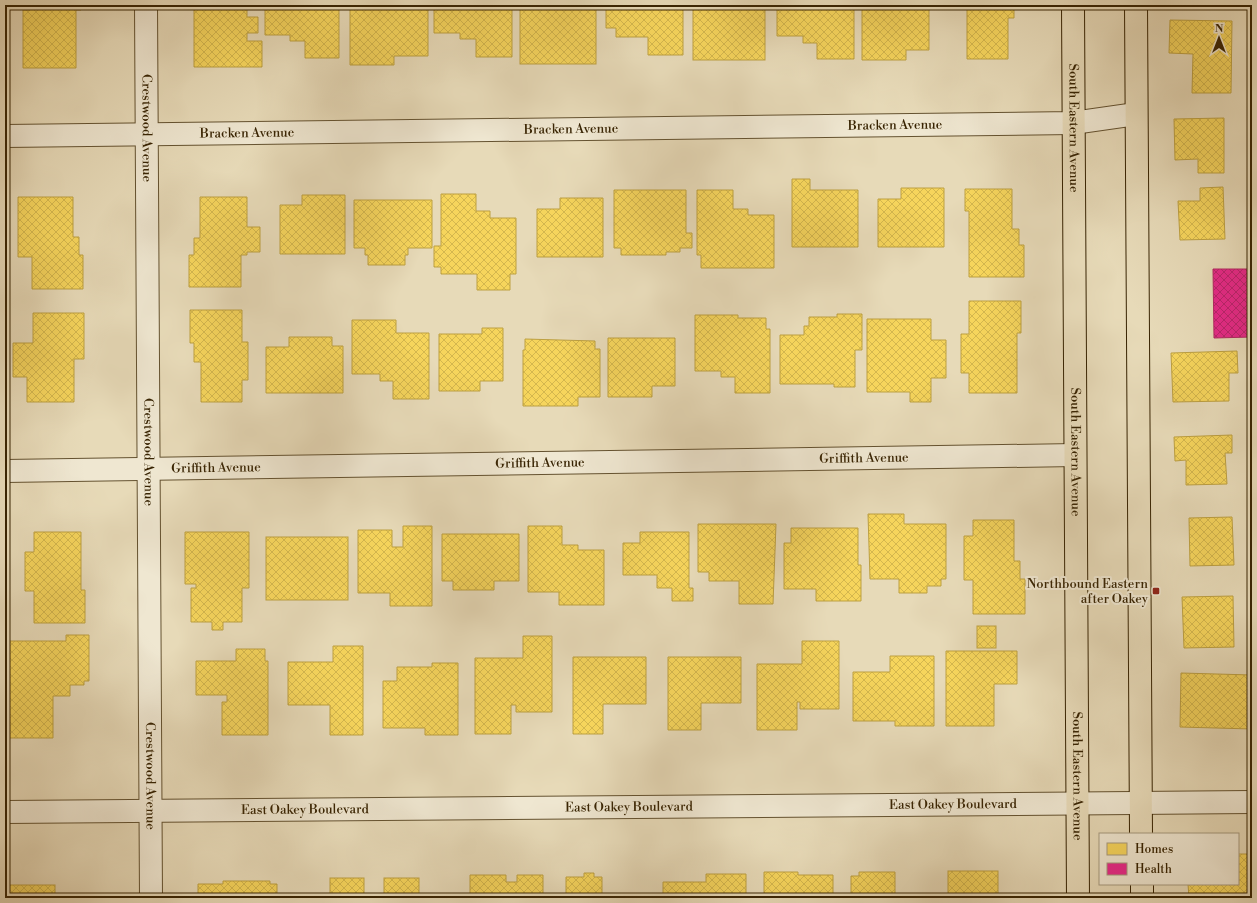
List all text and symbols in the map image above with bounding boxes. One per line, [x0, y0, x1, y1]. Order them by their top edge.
north arrow [1199, 18, 1239, 58]
text: N [1215, 22, 1224, 36]
street label: South Eastern Avenue [1065, 63, 1082, 193]
street label: Crestwood Avenue [138, 74, 155, 182]
street label: Bracken Avenue [847, 117, 943, 134]
street label: Bracken Avenue [523, 121, 619, 138]
street label: Bracken Avenue [199, 124, 295, 142]
street label: South Eastern Avenue [1067, 387, 1084, 517]
street label: Crestwood Avenue [140, 398, 157, 506]
street label: Griffith Avenue [819, 449, 909, 467]
street label: Griffith Avenue [495, 454, 585, 472]
street label: Griffith Avenue [171, 459, 261, 477]
place label: Northbound Eastern after Oakey [1027, 576, 1149, 607]
marker: Northbound Eastern after Oakey [1151, 586, 1161, 596]
street label: South Eastern Avenue [1069, 711, 1086, 841]
street label: Crestwood Avenue [142, 722, 159, 830]
street label: East Oakey Boulevard [889, 796, 1018, 813]
street label: East Oakey Boulevard [565, 798, 694, 816]
street label: East Oakey Boulevard [241, 801, 370, 818]
legend [1099, 833, 1239, 885]
text: Homes [1135, 842, 1173, 857]
text: Health [1135, 862, 1172, 877]

